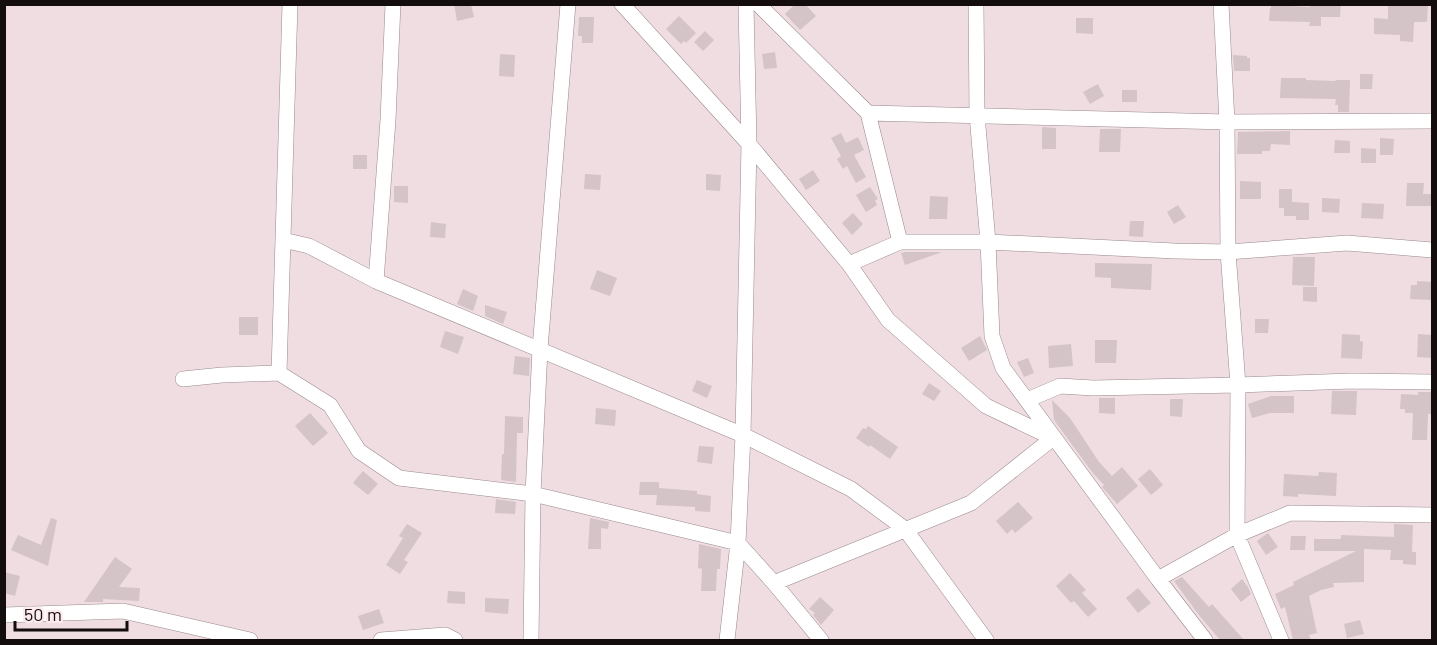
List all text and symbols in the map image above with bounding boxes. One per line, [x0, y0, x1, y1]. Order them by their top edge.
scale bar [15, 594, 128, 632]
text: 50 m [24, 603, 62, 625]

